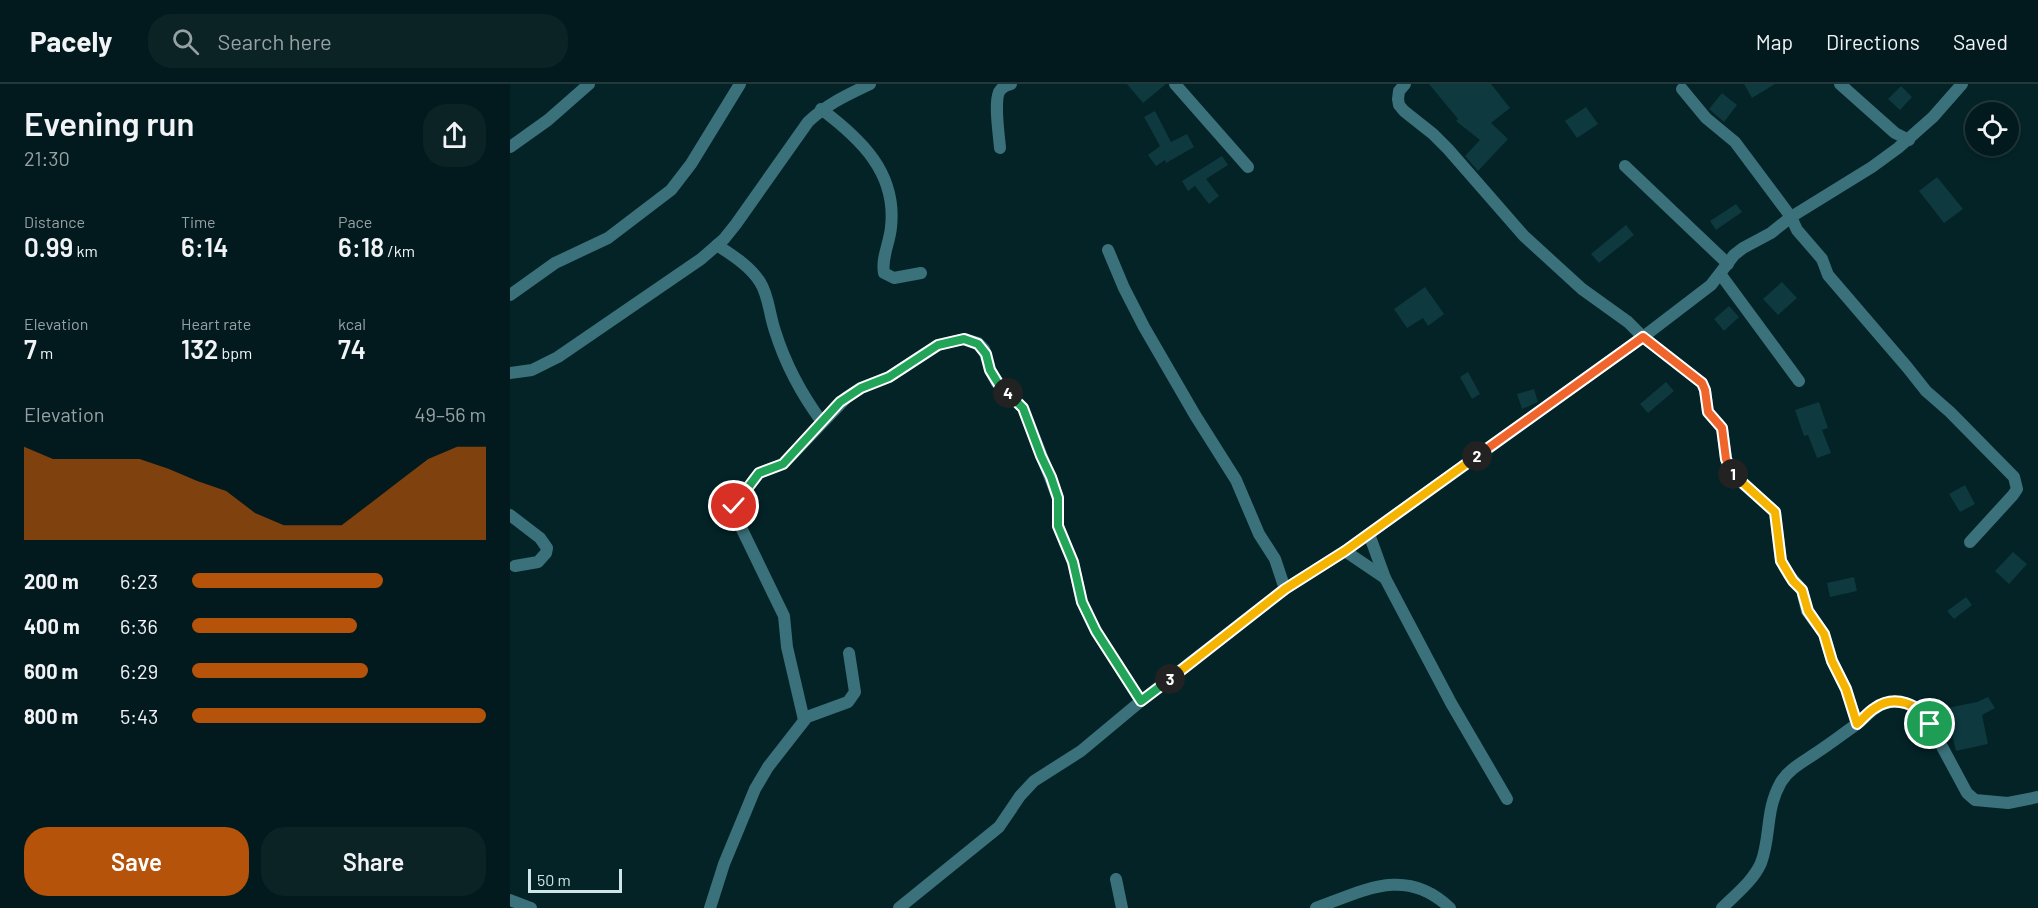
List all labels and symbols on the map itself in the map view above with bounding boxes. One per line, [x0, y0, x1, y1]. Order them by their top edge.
pin: 4 [993, 378, 1023, 408]
pin: 2 [1462, 441, 1492, 471]
pin: 1 [1718, 459, 1748, 489]
pin [708, 480, 759, 531]
pin: 3 [1155, 664, 1185, 694]
pin [1904, 698, 1955, 749]
scale bar [528, 866, 622, 894]

